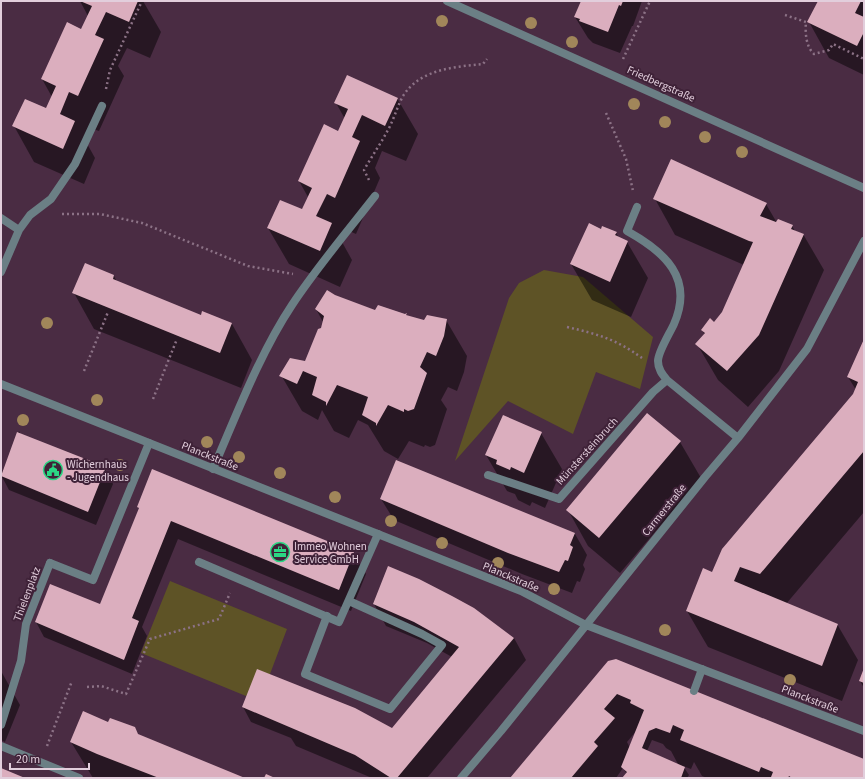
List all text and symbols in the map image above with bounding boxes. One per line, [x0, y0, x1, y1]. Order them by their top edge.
street label: Friedbergstraße [625, 62, 698, 106]
street label: Münstersteinbruch [553, 414, 621, 488]
street label: Planckstraße [179, 438, 241, 474]
place label: Wichernhaus - Jugendhaus [67, 457, 129, 485]
public building icon: Wichernhaus - Jugendhaus [42, 459, 64, 481]
street label: Carmerstraße [638, 480, 690, 539]
place label: Immeo Wohnen Service GmbH [294, 539, 367, 567]
office icon: Immeo Wohnen Service GmbH [269, 541, 291, 563]
street label: Planckstraße [480, 558, 542, 596]
street label: Thielenplatz [10, 564, 44, 623]
street label: Planckstraße [779, 681, 841, 717]
scale bar [10, 745, 89, 771]
text: 20 m [16, 751, 40, 768]

